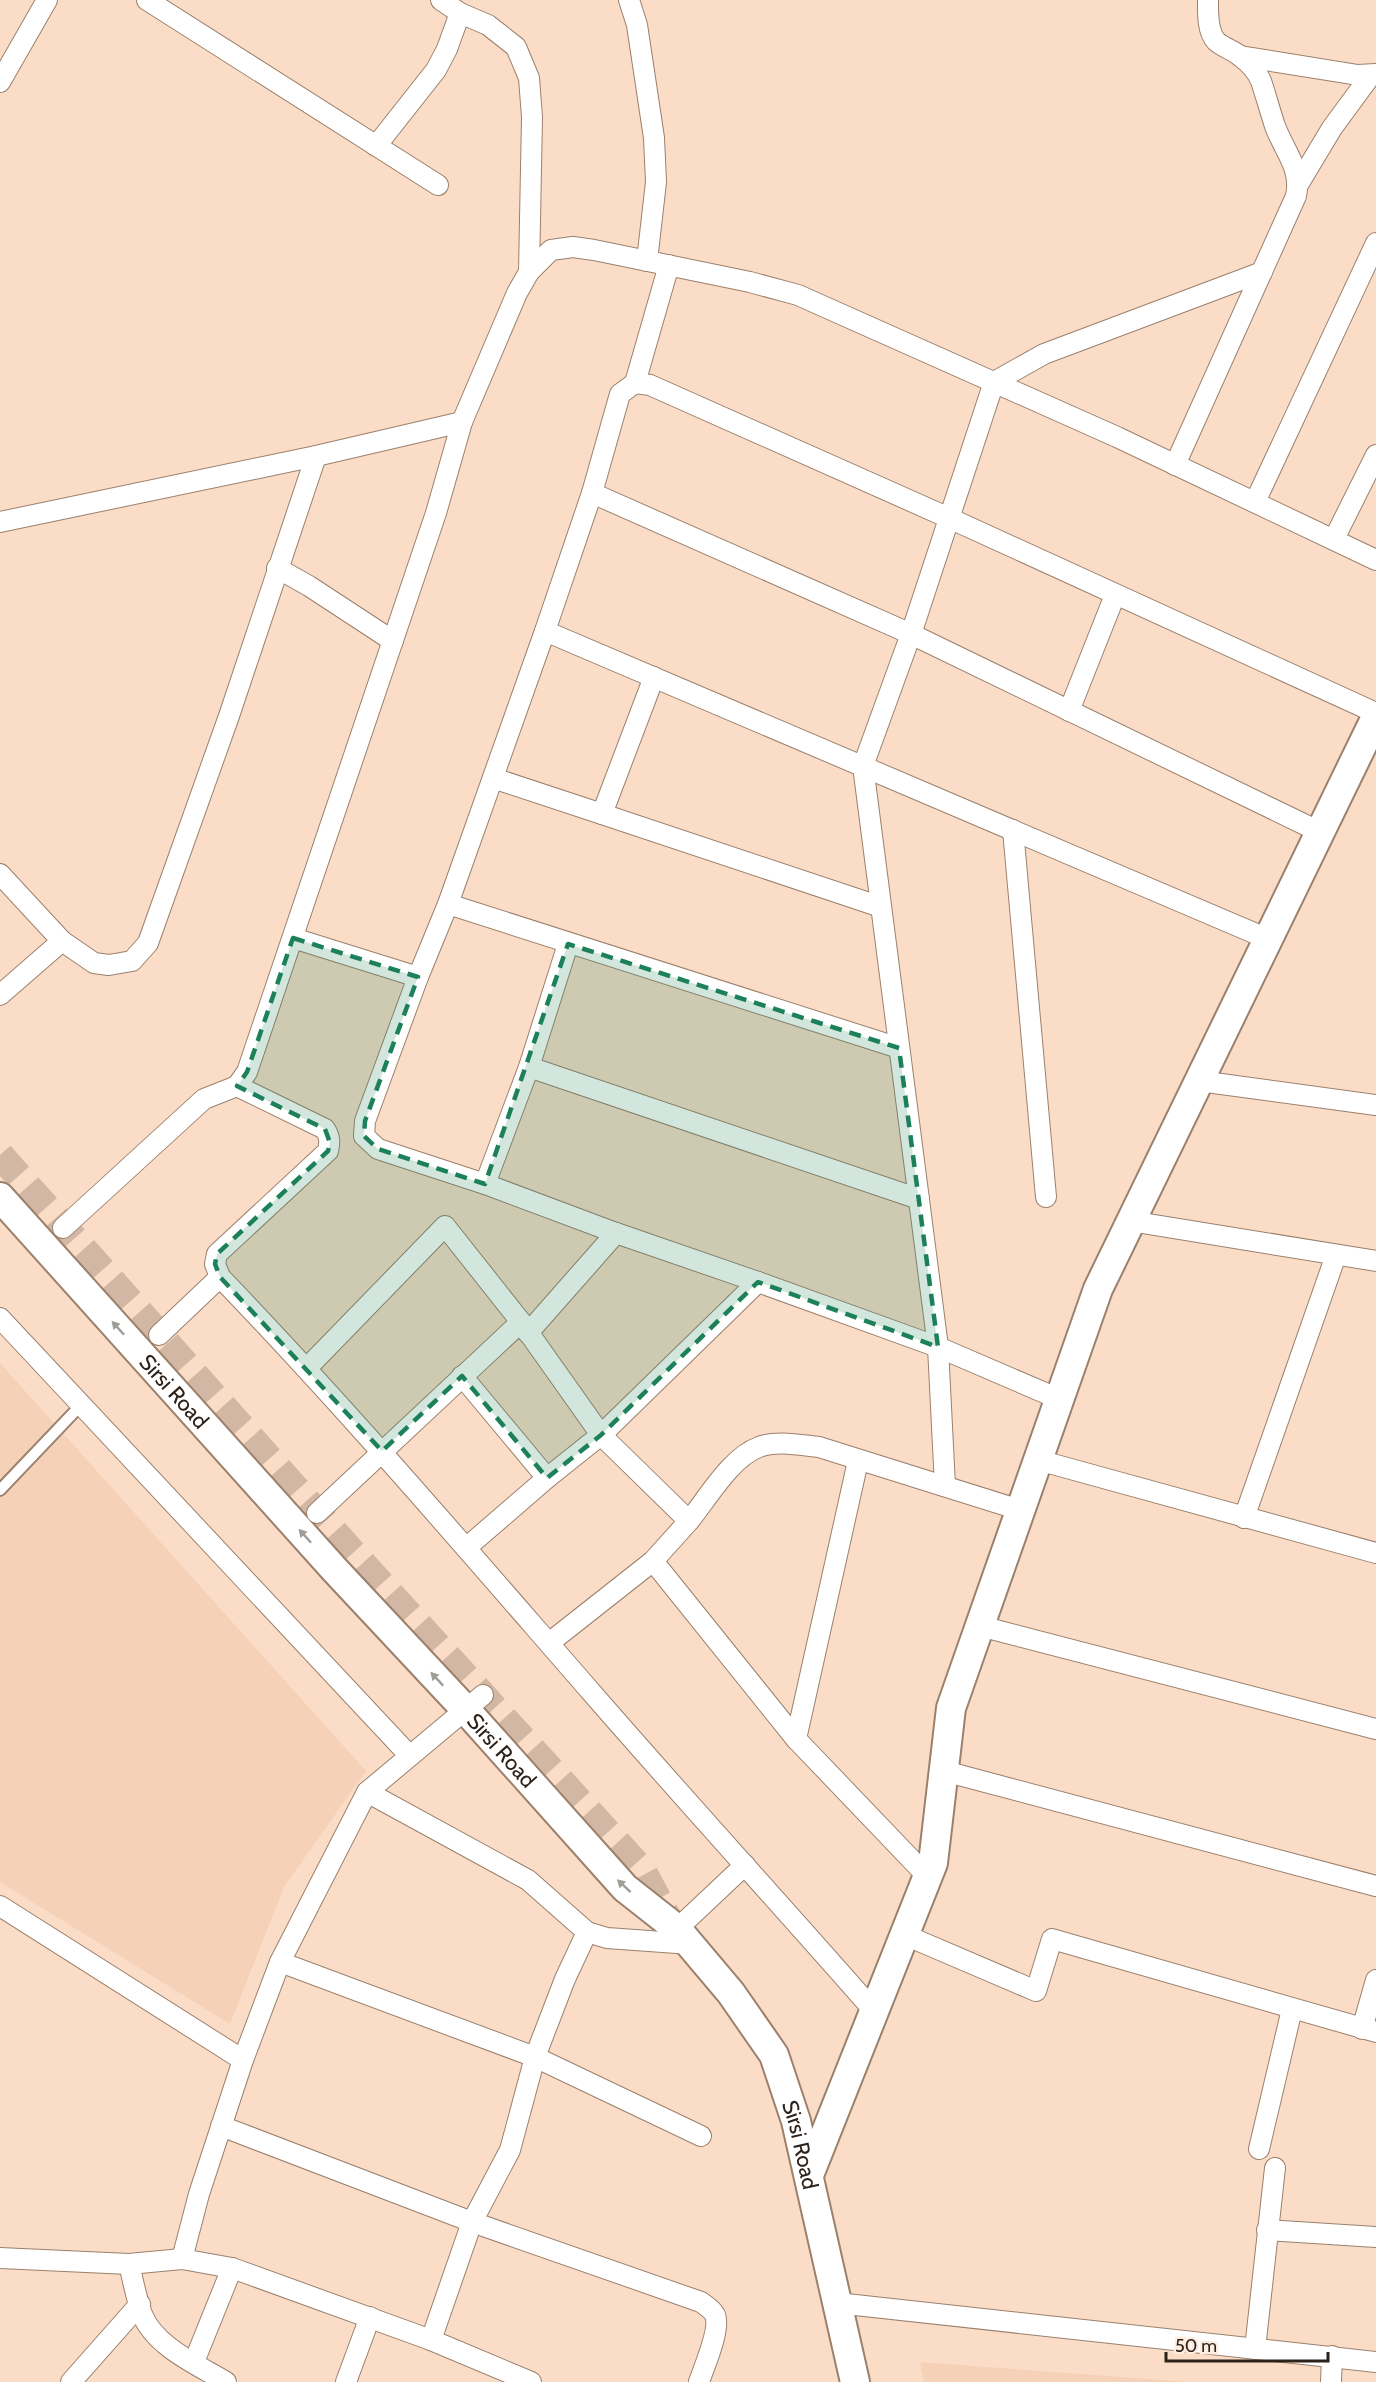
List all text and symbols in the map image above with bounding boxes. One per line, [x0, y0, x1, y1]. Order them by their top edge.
one-way arrow [111, 1321, 125, 1336]
street label: Sirsi Road [134, 1349, 214, 1434]
one-way arrow [299, 1529, 312, 1544]
one-way arrow [431, 1672, 445, 1686]
street label: Sirsi Road [461, 1708, 542, 1793]
one-way arrow [617, 1879, 632, 1893]
street label: Sirsi Road [776, 2097, 824, 2192]
scale bar [1166, 2325, 1328, 2363]
text: 50 m [1175, 2335, 1217, 2357]

